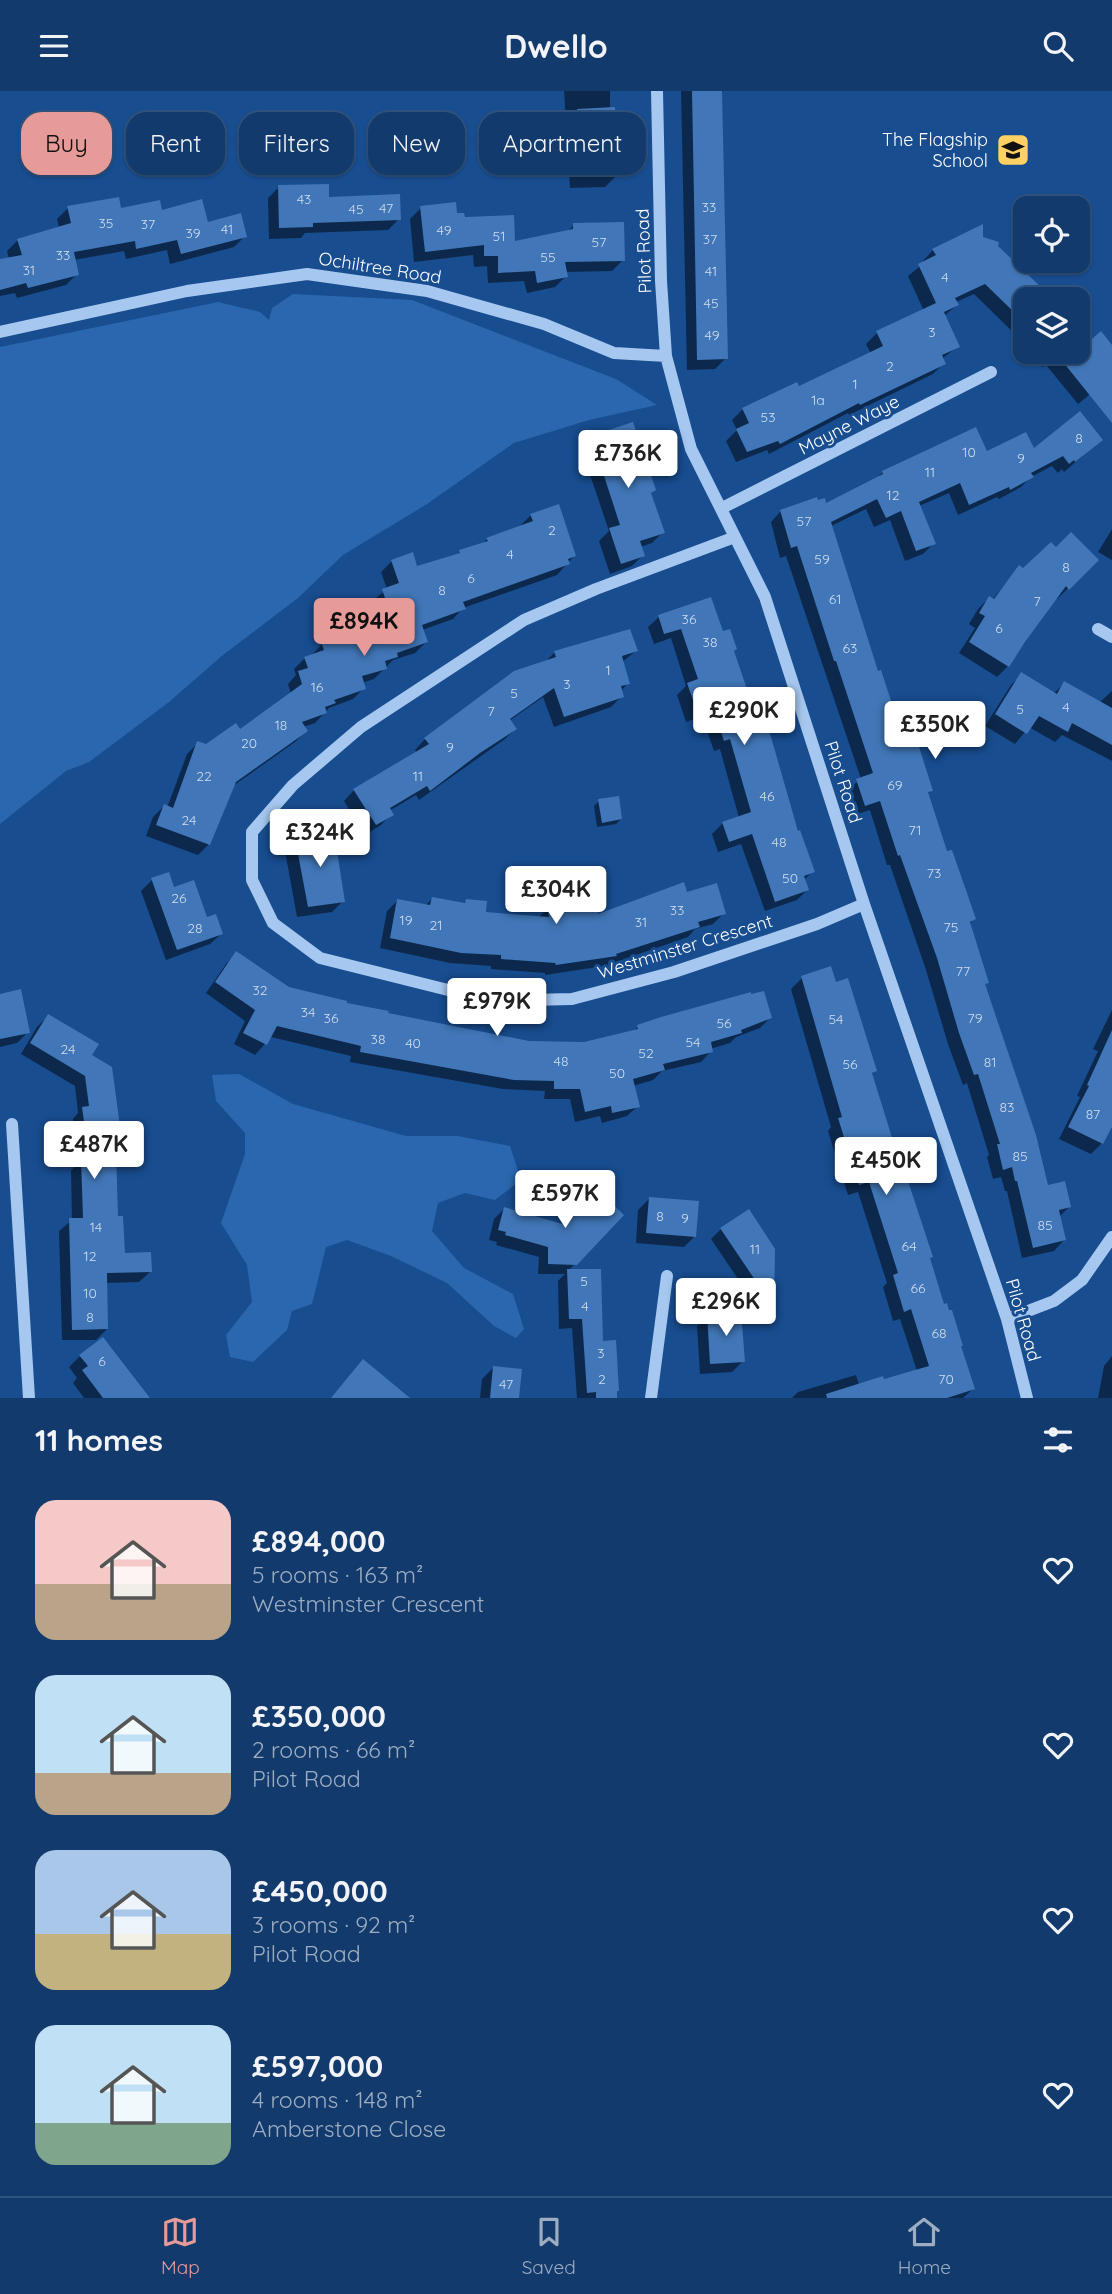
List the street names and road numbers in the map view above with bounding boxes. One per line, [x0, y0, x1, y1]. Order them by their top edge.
street label: Pilot Road [631, 208, 656, 294]
street label: Ochiltree Road [317, 246, 443, 289]
street label: Mayne Waye [795, 389, 903, 460]
street label: Pilot Road [819, 738, 868, 826]
street label: Westminster Crescent [595, 909, 775, 984]
street label: Pilot Road [1001, 1276, 1046, 1364]

